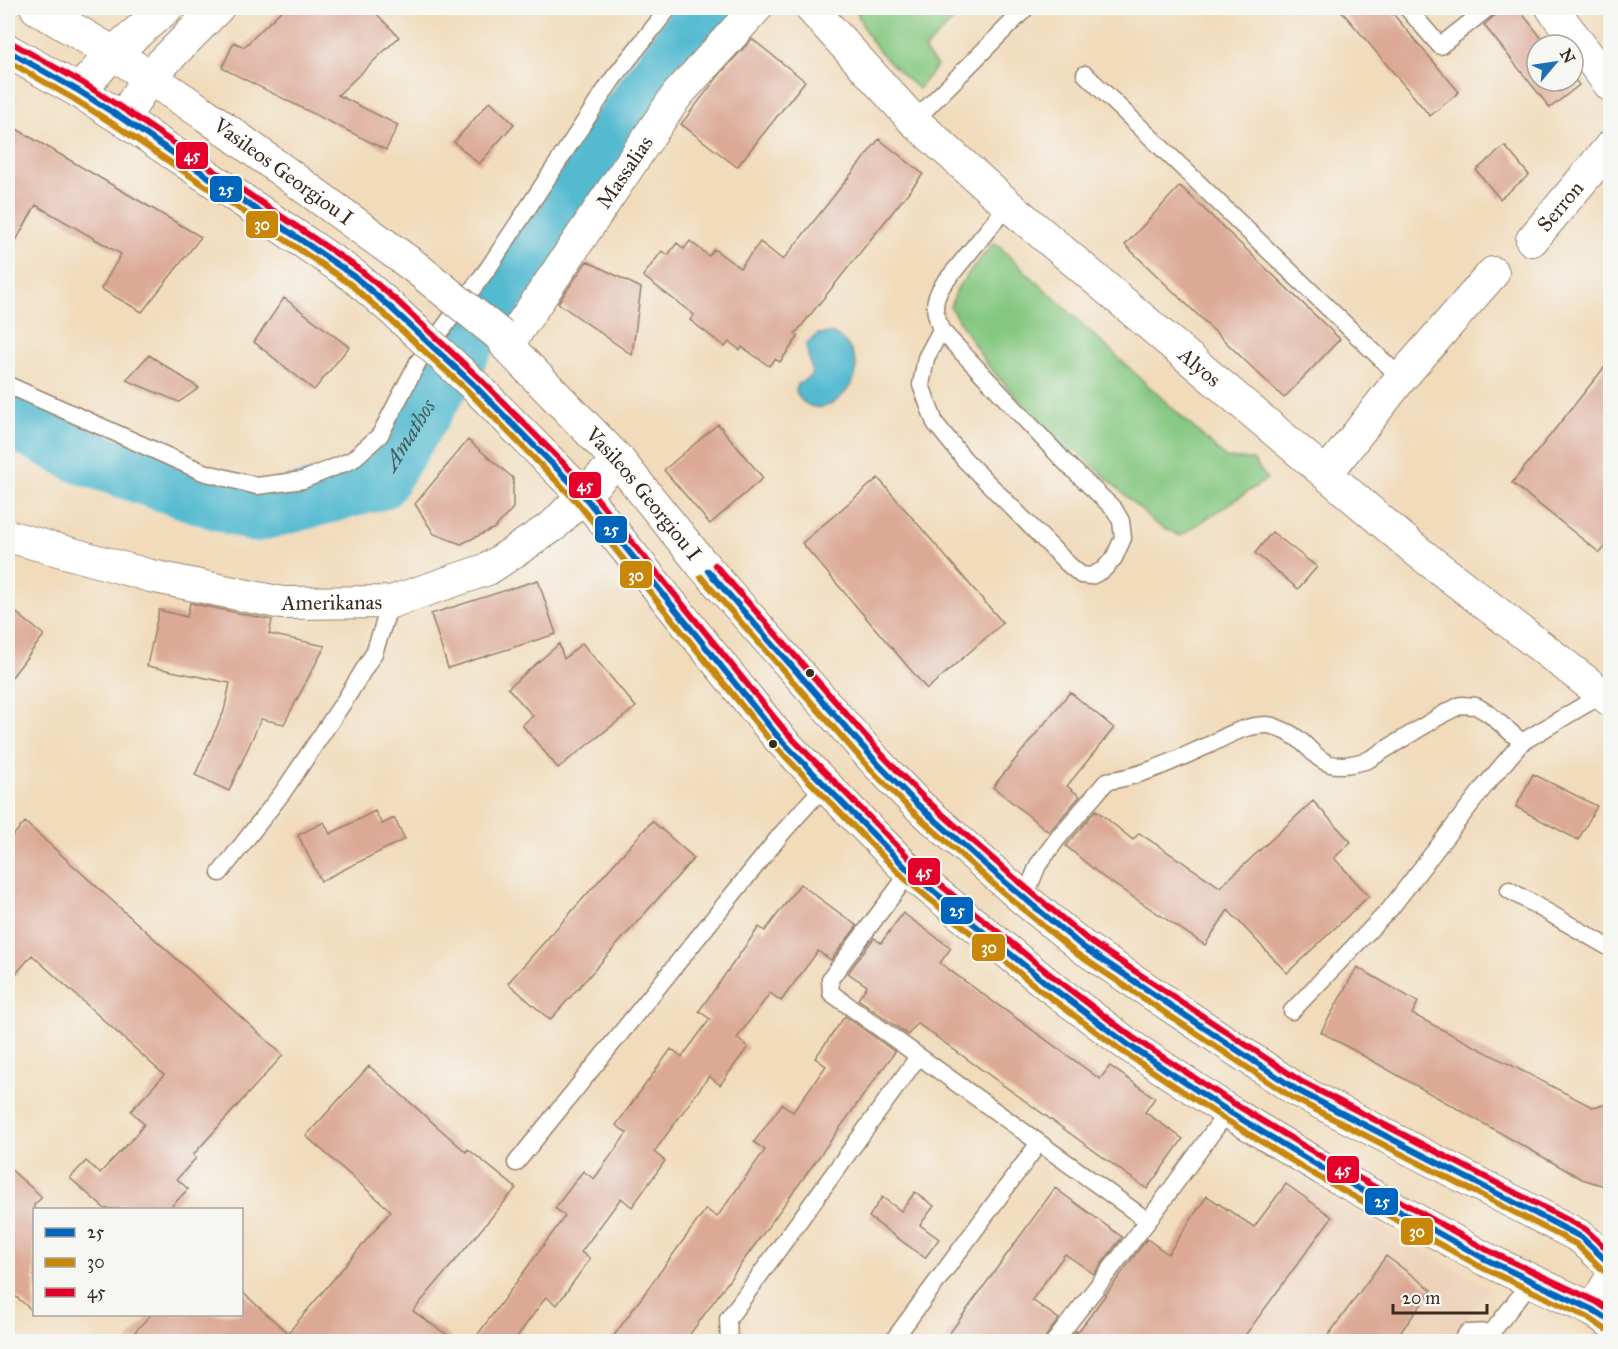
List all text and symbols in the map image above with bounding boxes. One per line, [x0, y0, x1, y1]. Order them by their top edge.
north arrow [1525, 33, 1585, 93]
text: N [1556, 45, 1579, 67]
street label: Vasileos Georgiou I [208, 112, 358, 231]
street label: Massalias [591, 131, 659, 214]
line badge: 45 [175, 141, 209, 170]
text: 45 [184, 146, 201, 166]
line badge: 25 [209, 175, 243, 203]
street label: Serron [1531, 175, 1589, 237]
text: 25 [218, 180, 234, 199]
line badge: 30 [245, 210, 279, 239]
text: 30 [254, 215, 270, 235]
street label: Alyos [1172, 341, 1226, 392]
water label: Amathos [375, 393, 441, 477]
street label: Vasileos Georgiou I [579, 421, 707, 566]
line badge: 45 [568, 471, 602, 499]
text: 45 [577, 476, 594, 496]
line badge: 25 [594, 515, 628, 544]
text: 25 [603, 520, 619, 539]
line badge: 30 [619, 560, 653, 589]
text: 30 [628, 566, 644, 586]
street label: Amerikanas [280, 589, 382, 616]
unlabelled marker [804, 667, 816, 679]
unlabelled marker [767, 738, 779, 750]
line badge: 45 [907, 857, 941, 886]
text: 45 [916, 862, 933, 882]
line badge: 25 [940, 896, 974, 925]
text: 25 [949, 901, 965, 920]
line badge: 30 [971, 933, 1006, 962]
text: 30 [981, 938, 997, 958]
line badge: 45 [1326, 1155, 1360, 1184]
text: 45 [1335, 1160, 1352, 1180]
line badge: 25 [1364, 1187, 1399, 1216]
text: 25 [1374, 1192, 1390, 1211]
legend [33, 1208, 243, 1316]
line badge: 30 [1400, 1217, 1434, 1246]
text: 25 [87, 1221, 105, 1243]
text: 30 [1409, 1222, 1425, 1242]
text: 30 [87, 1251, 105, 1273]
scale bar [1393, 1277, 1488, 1315]
text: 45 [87, 1281, 106, 1303]
text: 20 m [1402, 1287, 1440, 1309]

